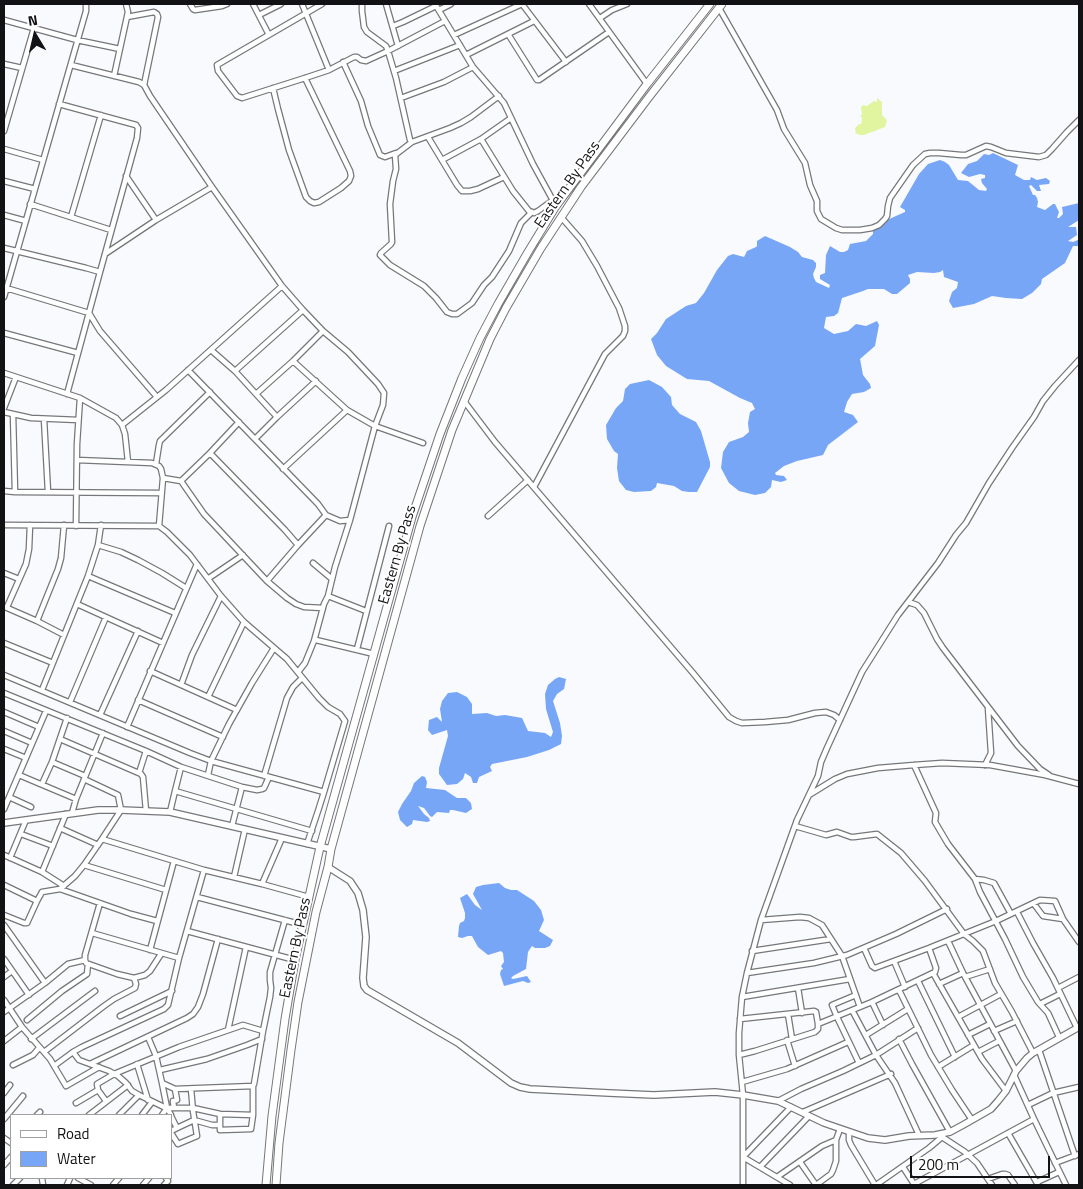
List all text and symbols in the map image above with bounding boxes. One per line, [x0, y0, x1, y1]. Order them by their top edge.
text: N [26, 9, 39, 31]
north arrow [10, 10, 60, 60]
street label: Eastern By Pass [531, 138, 605, 232]
street label: Eastern By Pass [375, 503, 421, 607]
street label: Eastern By Pass [277, 896, 315, 1000]
legend [10, 1114, 172, 1179]
text: Road [57, 1122, 89, 1145]
scale bar [913, 1146, 1053, 1178]
text: Water [57, 1147, 96, 1170]
text: 200 m [918, 1153, 959, 1176]

